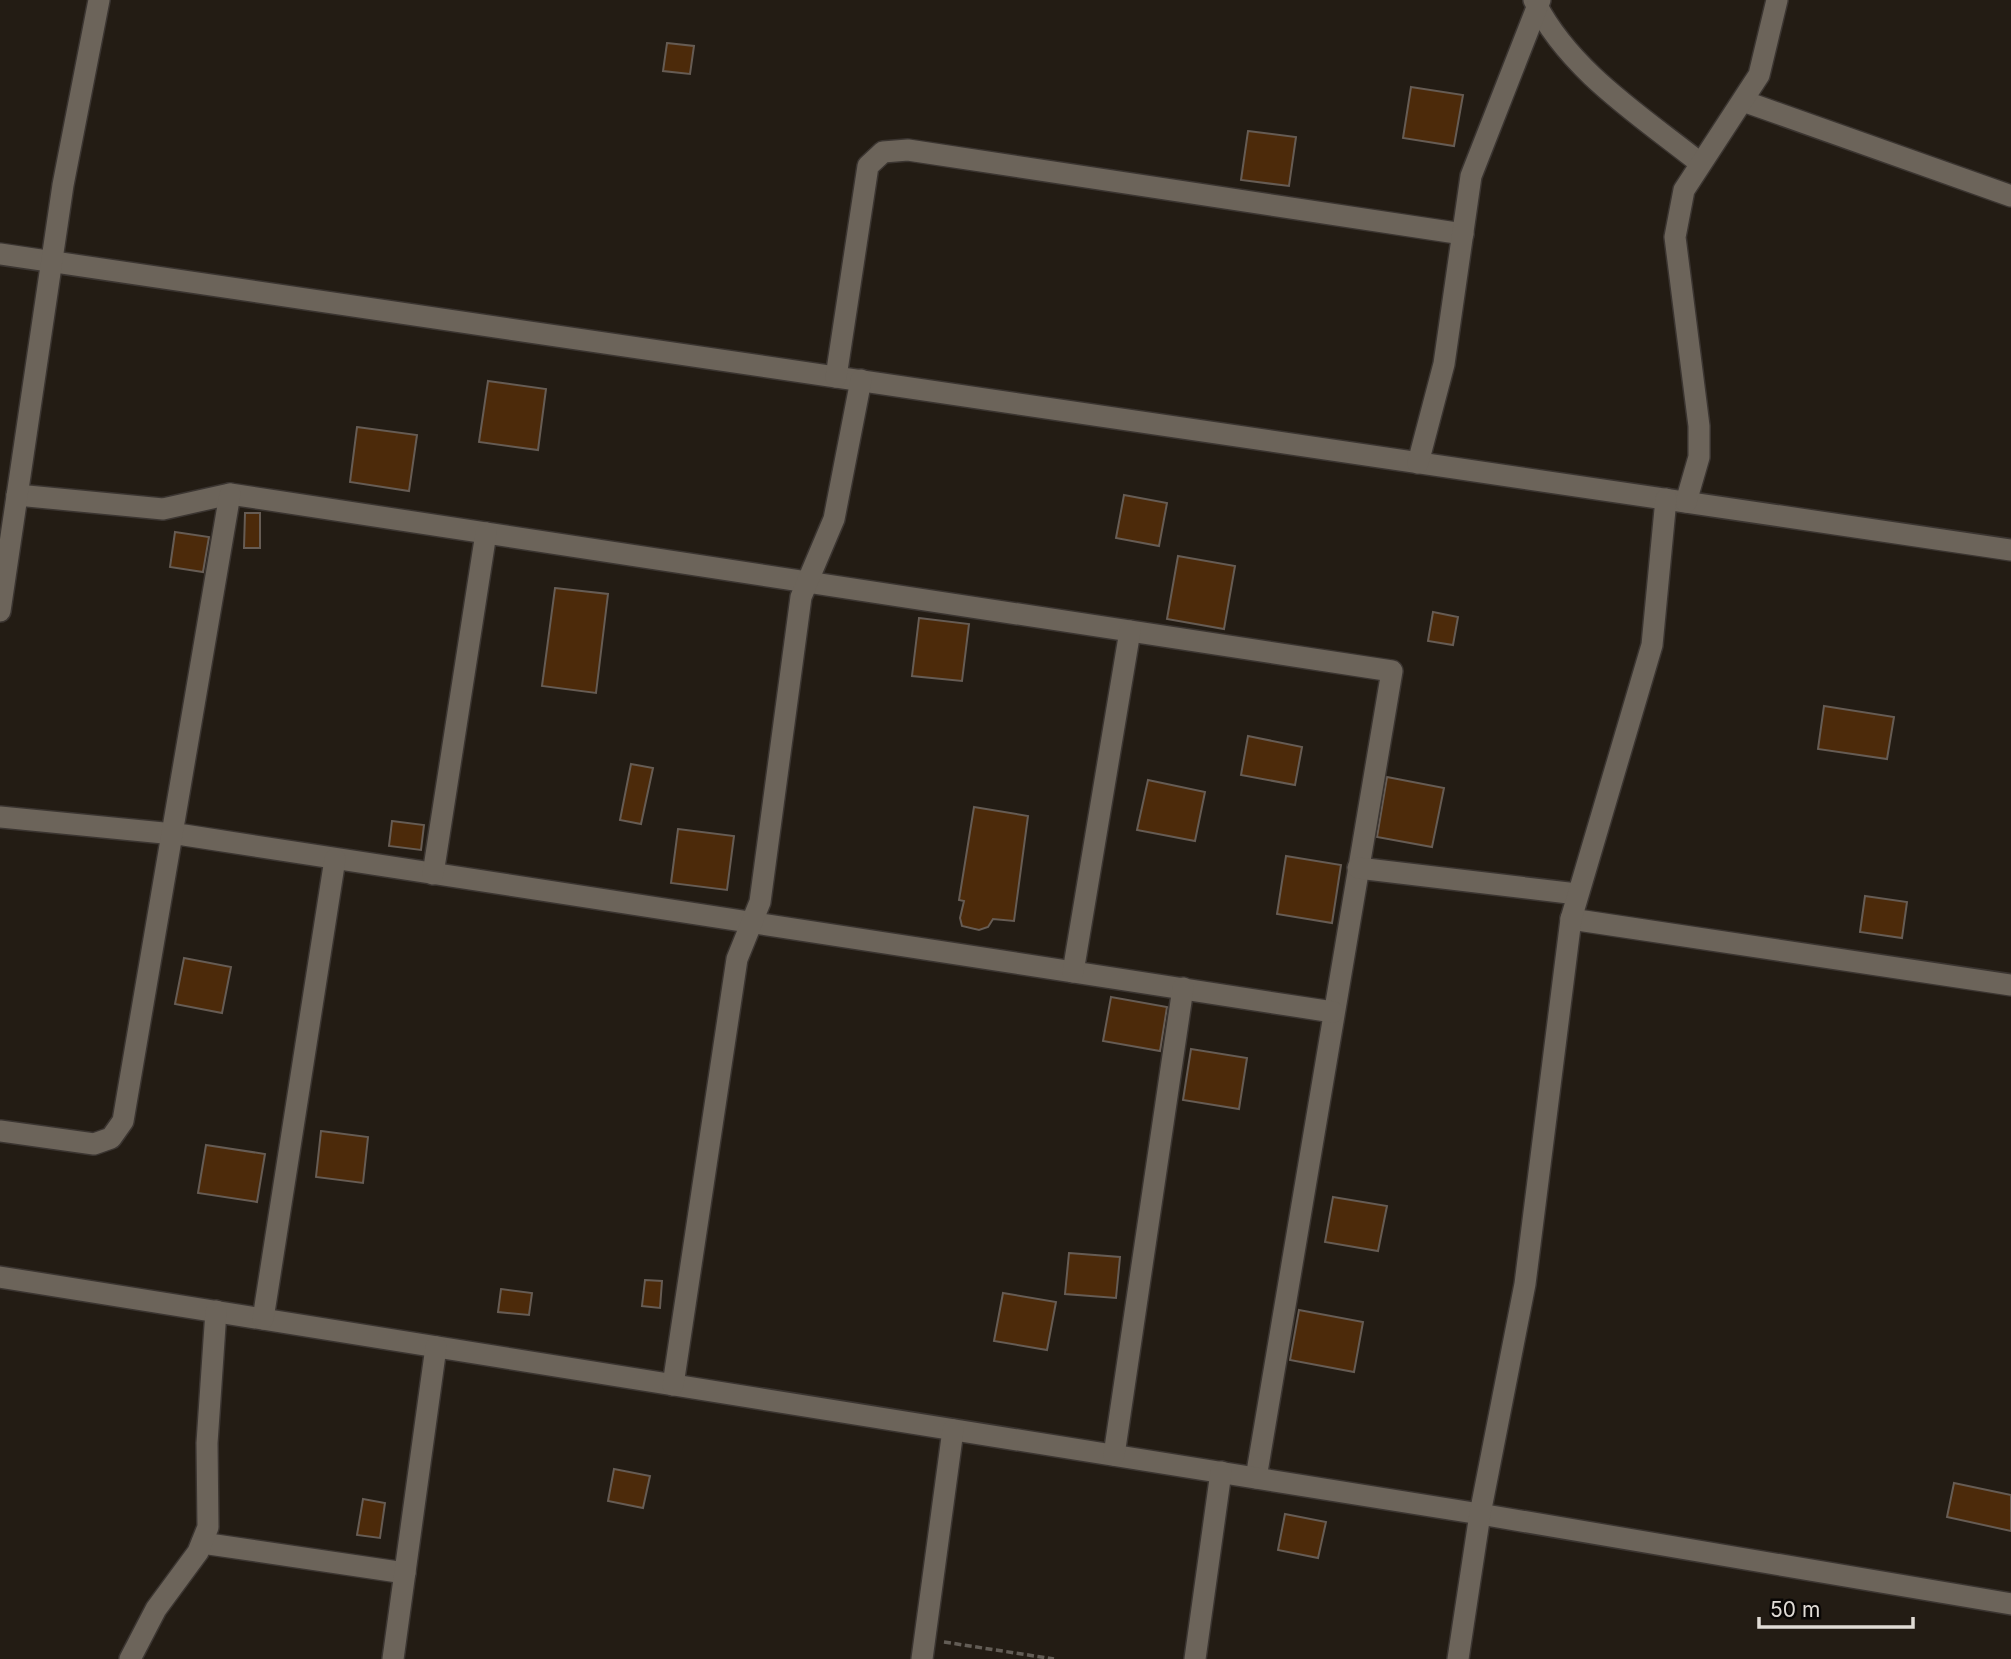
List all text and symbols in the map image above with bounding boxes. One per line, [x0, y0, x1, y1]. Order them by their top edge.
scale bar [1759, 1586, 1913, 1630]
text: 50 m [1770, 1597, 1820, 1622]

